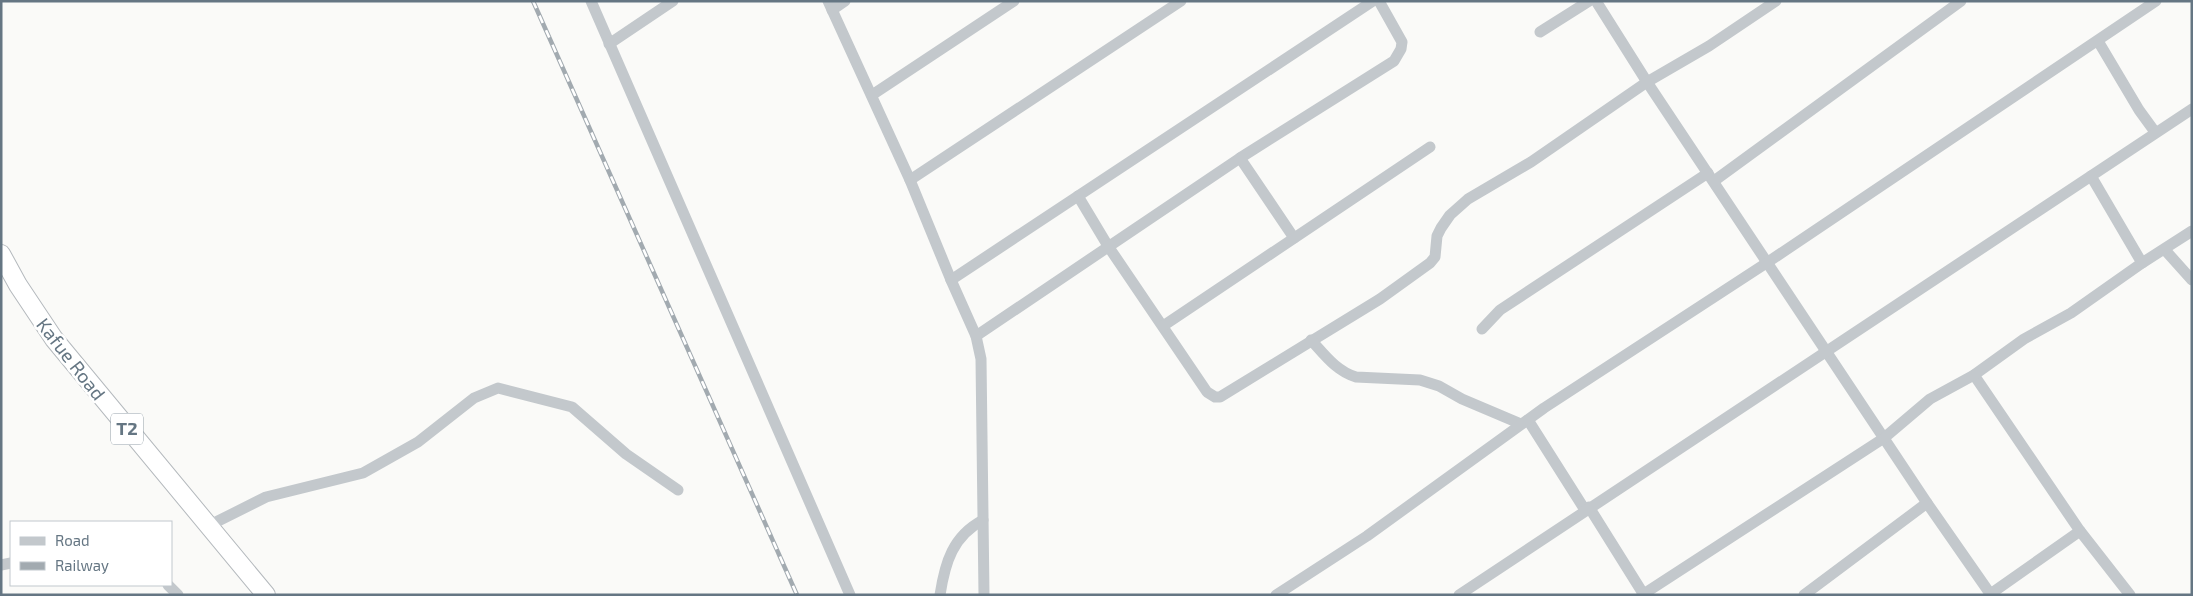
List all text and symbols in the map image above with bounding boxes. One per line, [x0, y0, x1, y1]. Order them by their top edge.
street label: Kafue Road [32, 313, 111, 404]
road number: T2 [111, 414, 143, 444]
legend [10, 521, 172, 586]
text: Road [55, 531, 90, 549]
text: Railway [55, 556, 109, 574]

